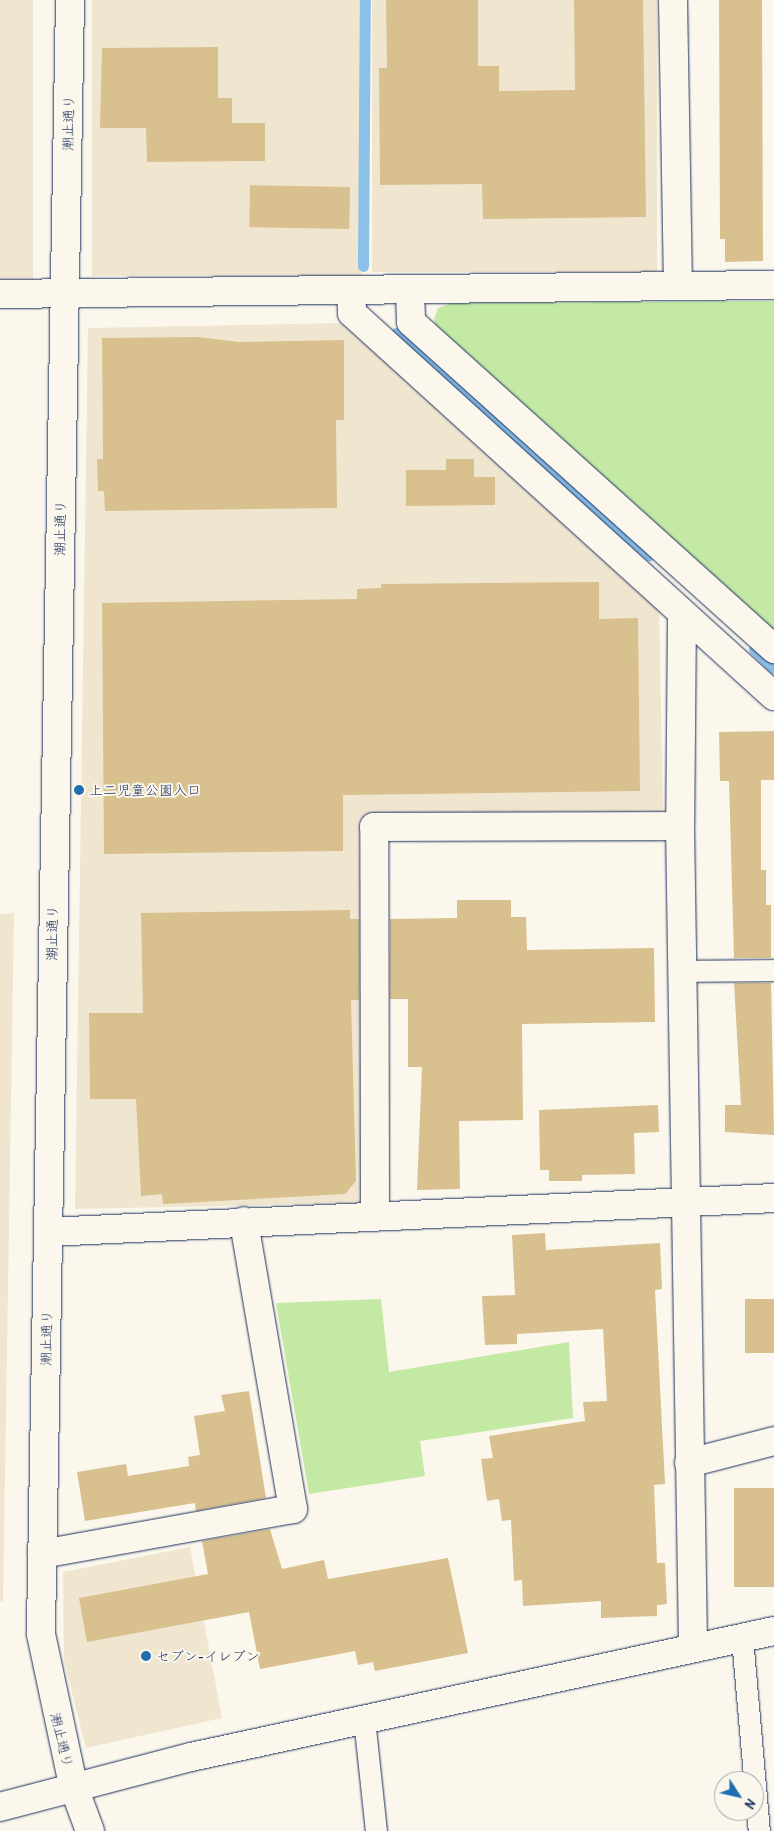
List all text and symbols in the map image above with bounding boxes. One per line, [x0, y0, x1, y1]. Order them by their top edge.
street label: 潮止通り [59, 95, 77, 151]
street label: 潮止通り [51, 500, 69, 556]
place label: 上二児童公園入口 [89, 782, 201, 798]
marker: 上二児童公園入口 [73, 784, 85, 796]
street label: 潮止通り [43, 905, 61, 961]
street label: 潮止通り [37, 1310, 55, 1366]
place label: セブン-イレブン [156, 1648, 260, 1664]
marker: セブン-イレブン [140, 1650, 152, 1662]
street label: 潮止通り [47, 1711, 77, 1769]
north arrow [714, 1771, 764, 1821]
text: N [741, 1796, 761, 1813]

